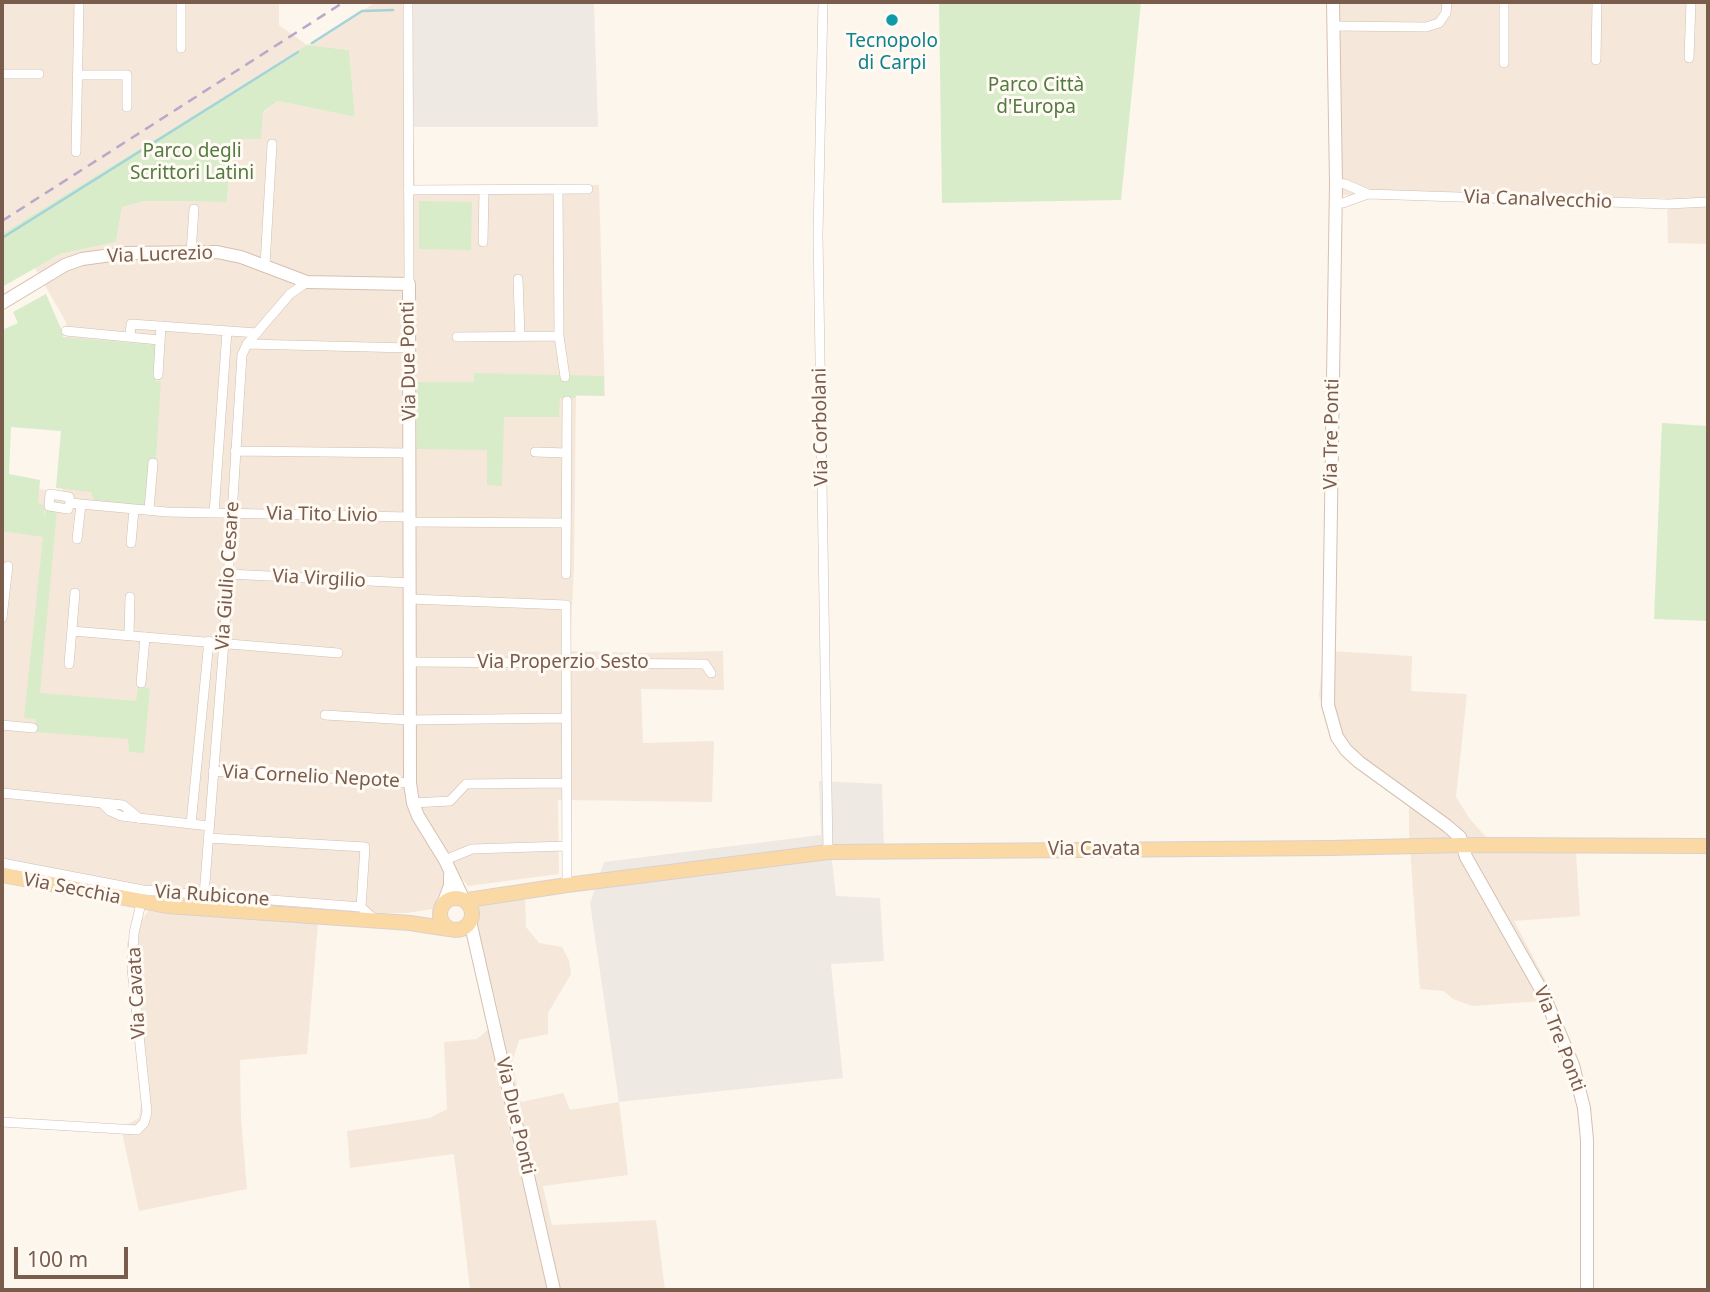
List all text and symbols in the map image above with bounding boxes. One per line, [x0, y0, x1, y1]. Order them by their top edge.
marker: Tecnopolo di Carpi [884, 12, 900, 28]
place label: Tecnopolo di Carpi [846, 31, 938, 75]
park label: Parco Città d'Europa [988, 75, 1084, 119]
park label: Parco degli Scrittori Latini [130, 141, 254, 185]
street label: Via Canalvecchio [1463, 186, 1613, 214]
street label: Via Lucrezio [107, 242, 213, 268]
street label: Via Due Ponti [397, 301, 421, 421]
street label: Via Corbolani [809, 367, 833, 487]
street label: Via Tre Ponti [1320, 378, 1344, 490]
street label: Via Giulio Cesare [211, 501, 245, 651]
street label: Via Tito Livio [266, 503, 378, 527]
street label: Via Virgilio [272, 565, 366, 593]
street label: Via Properzio Sesto [477, 652, 649, 674]
street label: Via Cornelio Nepote [222, 761, 400, 793]
street label: Via Cavata [1048, 839, 1140, 861]
street label: Via Secchia [21, 868, 123, 910]
street label: Via Rubicone [154, 881, 270, 911]
street label: Via Cavata [123, 946, 151, 1040]
street label: Via Tre Ponti [1528, 983, 1590, 1095]
street label: Via Due Ponti [490, 1055, 540, 1177]
scale bar [18, 1232, 131, 1276]
text: 100 m [27, 1245, 88, 1273]

